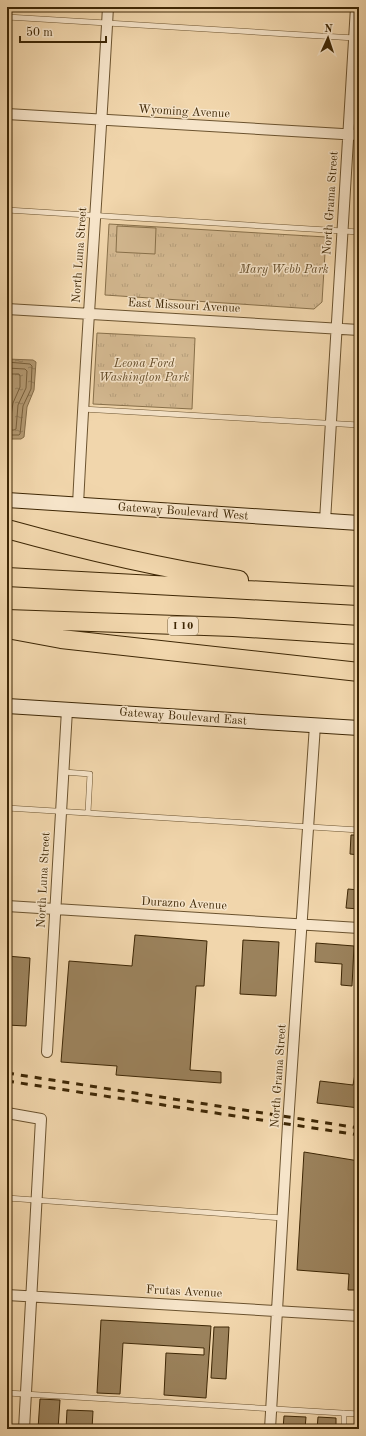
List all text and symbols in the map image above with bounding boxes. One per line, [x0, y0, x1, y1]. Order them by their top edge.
scale bar [20, 18, 106, 44]
north arrow [308, 18, 348, 58]
text: N [324, 24, 334, 35]
text: 50 m [26, 26, 53, 39]
street label: Wyoming Avenue [138, 104, 231, 120]
street label: North Grama Street [321, 151, 341, 255]
street label: North Luna Street [71, 207, 89, 303]
park label: Mary Webb Park [238, 264, 329, 276]
street label: East Missouri Avenue [127, 297, 241, 315]
park label: Leona Ford Washington Park [99, 358, 189, 384]
street label: Gateway Boulevard West [117, 501, 249, 523]
road number: I 10 [168, 617, 198, 635]
street label: Gateway Boulevard East [119, 707, 247, 727]
street label: North Luna Street [35, 832, 53, 928]
street label: Durazno Avenue [141, 896, 228, 912]
street label: North Grama Street [269, 1024, 289, 1128]
street label: Frutas Avenue [146, 1284, 223, 1300]

